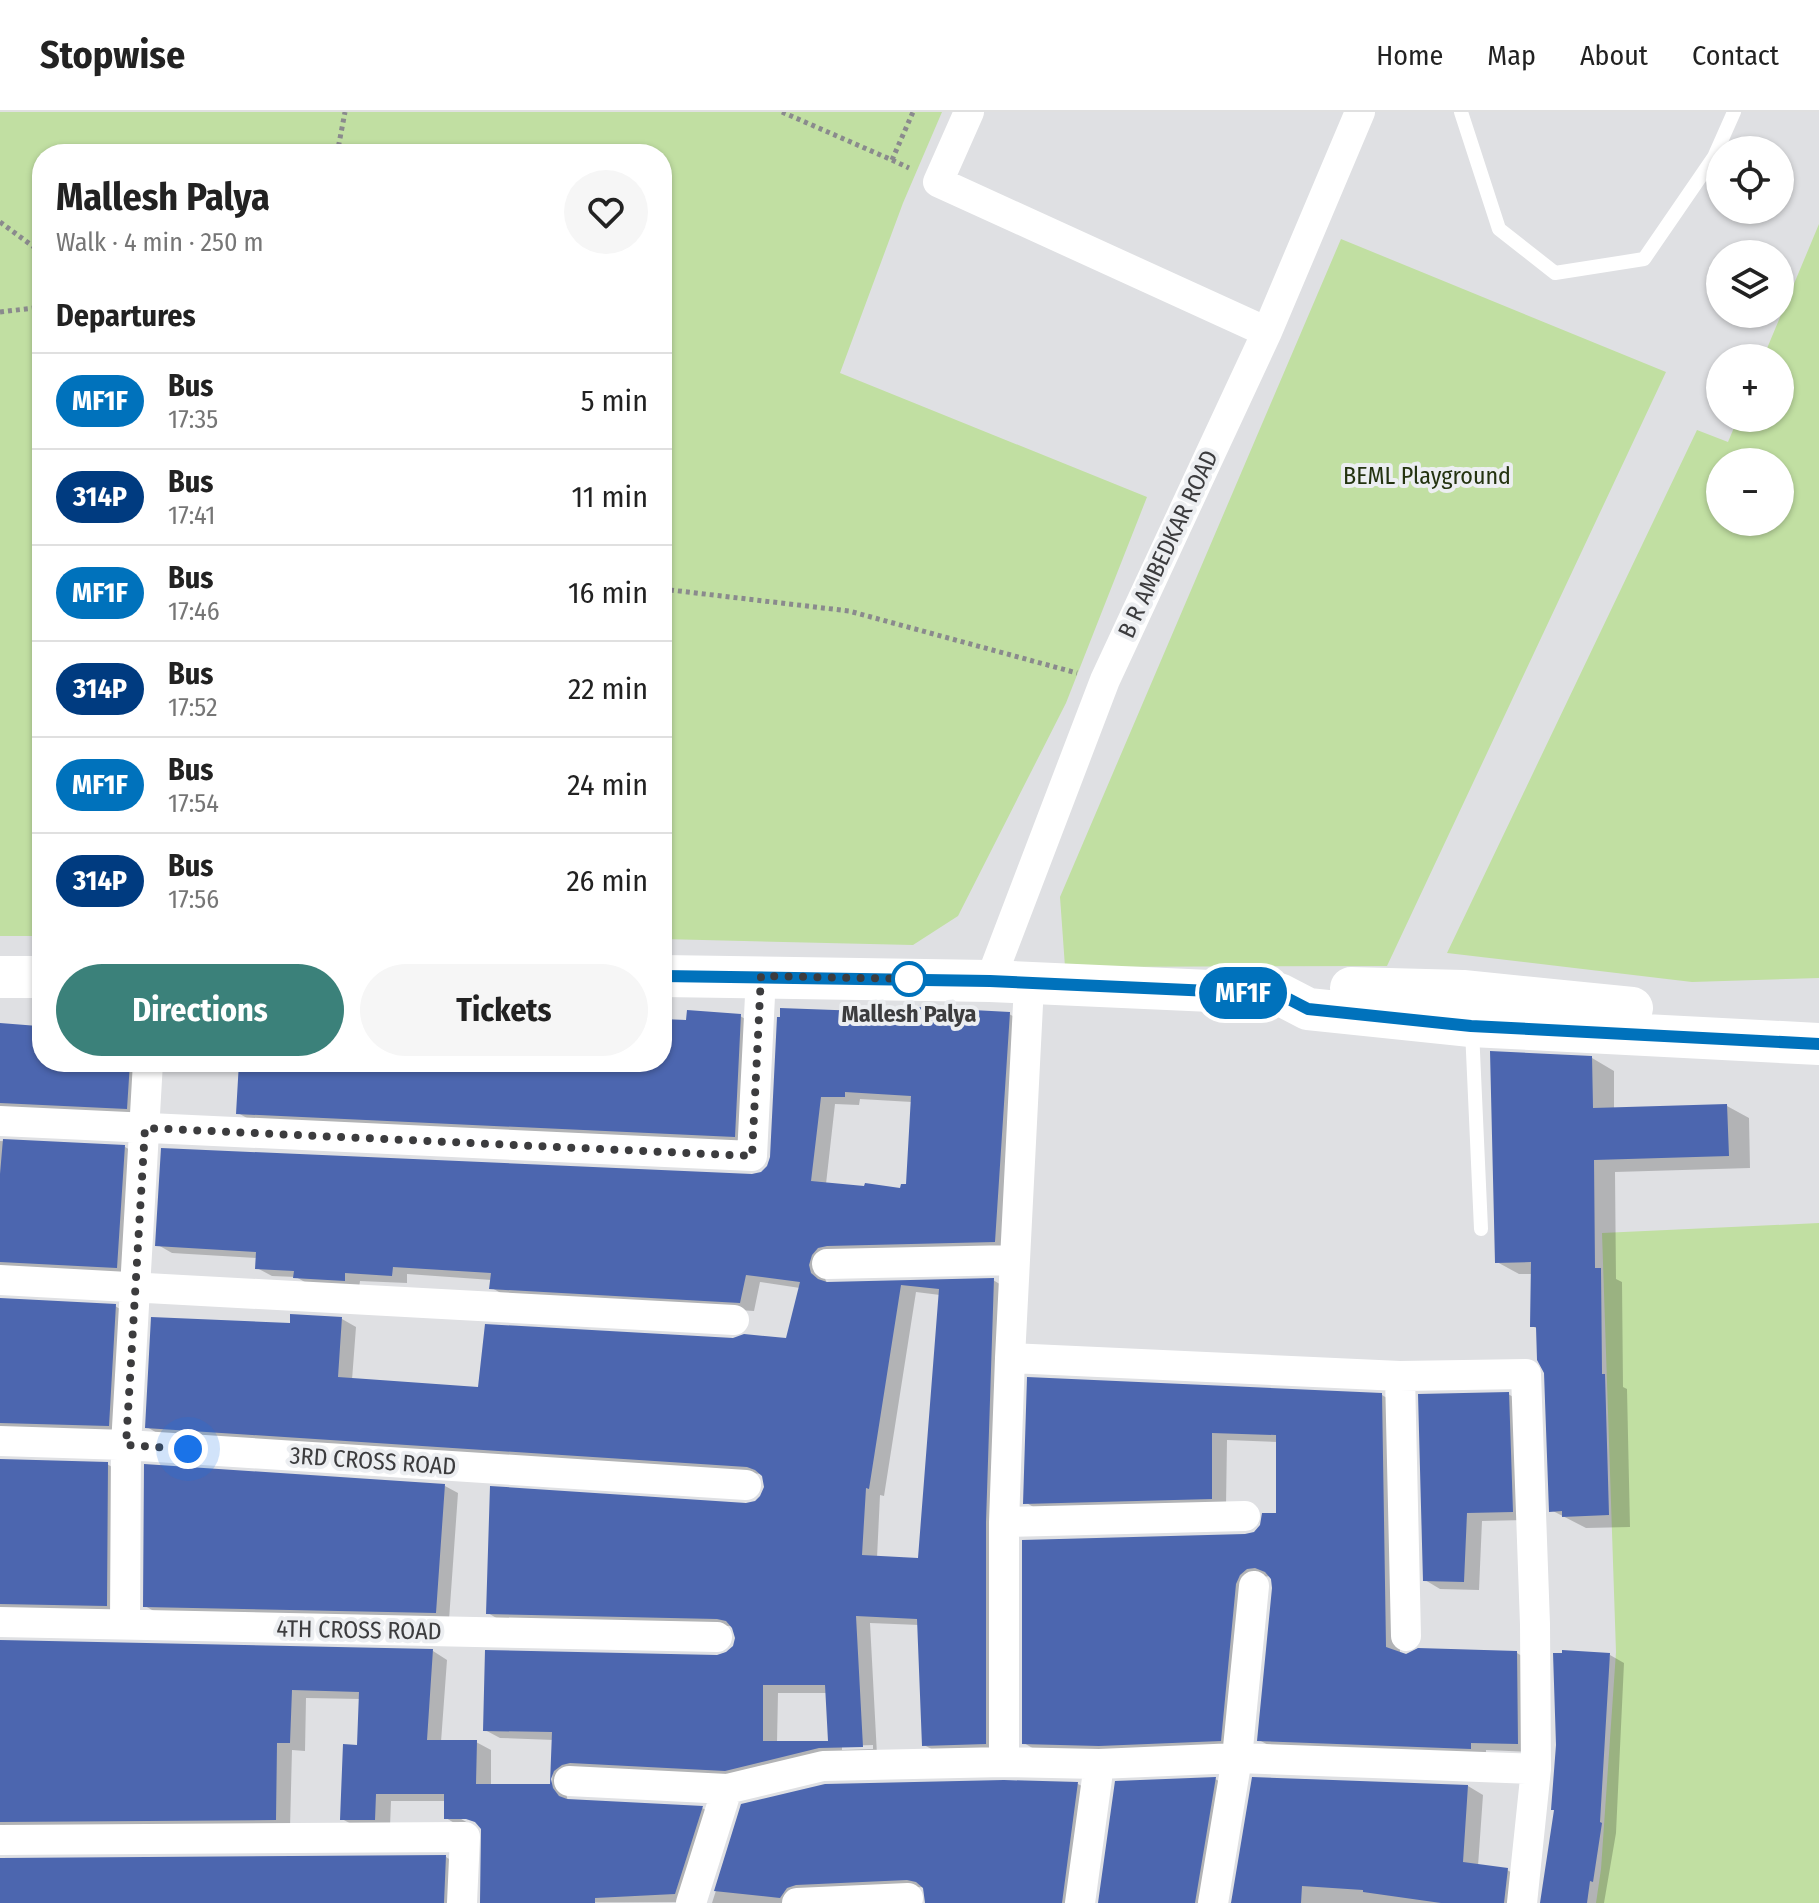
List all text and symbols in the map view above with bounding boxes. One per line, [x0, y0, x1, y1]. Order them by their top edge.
text: Stopwise [40, 32, 185, 78]
text: Home [1376, 39, 1443, 72]
text: Map [1487, 39, 1536, 72]
text: About [1580, 39, 1648, 72]
text: Contact [1692, 39, 1779, 72]
map controls [1706, 136, 1794, 536]
button: locate [1706, 136, 1794, 224]
button: heart [564, 170, 648, 254]
text: Mallesh Palya [56, 174, 270, 220]
text: Walk · 4 min · 250 m [56, 227, 264, 258]
button: layers [1706, 240, 1794, 328]
text: Departures [56, 298, 196, 334]
button: + [1706, 344, 1794, 432]
text: Bus [168, 368, 213, 404]
text: 5 min [581, 383, 648, 419]
text: MF1F [72, 384, 128, 417]
text: 17:35 [168, 404, 218, 435]
street label: B R AMBEDKAR ROAD [1112, 446, 1224, 642]
button: − [1706, 448, 1794, 536]
park label: BEML Playground [1343, 462, 1511, 490]
text: Bus [168, 464, 213, 500]
text: 11 min [572, 479, 648, 515]
text: 314P [73, 480, 127, 513]
text: 17:41 [168, 500, 215, 531]
text: Bus [168, 560, 213, 596]
text: 16 min [568, 575, 648, 611]
text: MF1F [72, 576, 128, 609]
text: 17:46 [168, 596, 220, 627]
text: Bus [168, 656, 213, 692]
text: 22 min [568, 671, 648, 707]
text: 314P [73, 672, 127, 705]
text: 17:52 [168, 692, 217, 723]
text: Bus [168, 752, 213, 788]
text: 24 min [567, 767, 648, 803]
text: MF1F [72, 768, 128, 801]
text: 17:54 [168, 788, 219, 819]
text: Bus [168, 848, 213, 884]
text: 26 min [566, 863, 648, 899]
text: 314P [73, 864, 127, 897]
text: 17:56 [168, 884, 219, 915]
marker: Mallesh Palya [892, 962, 926, 996]
button: Directions [56, 964, 344, 1056]
button: Tickets [360, 964, 648, 1056]
line badge: MF1F [1187, 967, 1299, 1019]
text: MF1F [1215, 976, 1271, 1009]
place label: Mallesh Palya [841, 1000, 977, 1028]
your location [168, 1429, 208, 1469]
street label: 3RD CROSS ROAD [289, 1441, 457, 1481]
street label: 4TH CROSS ROAD [276, 1615, 442, 1645]

